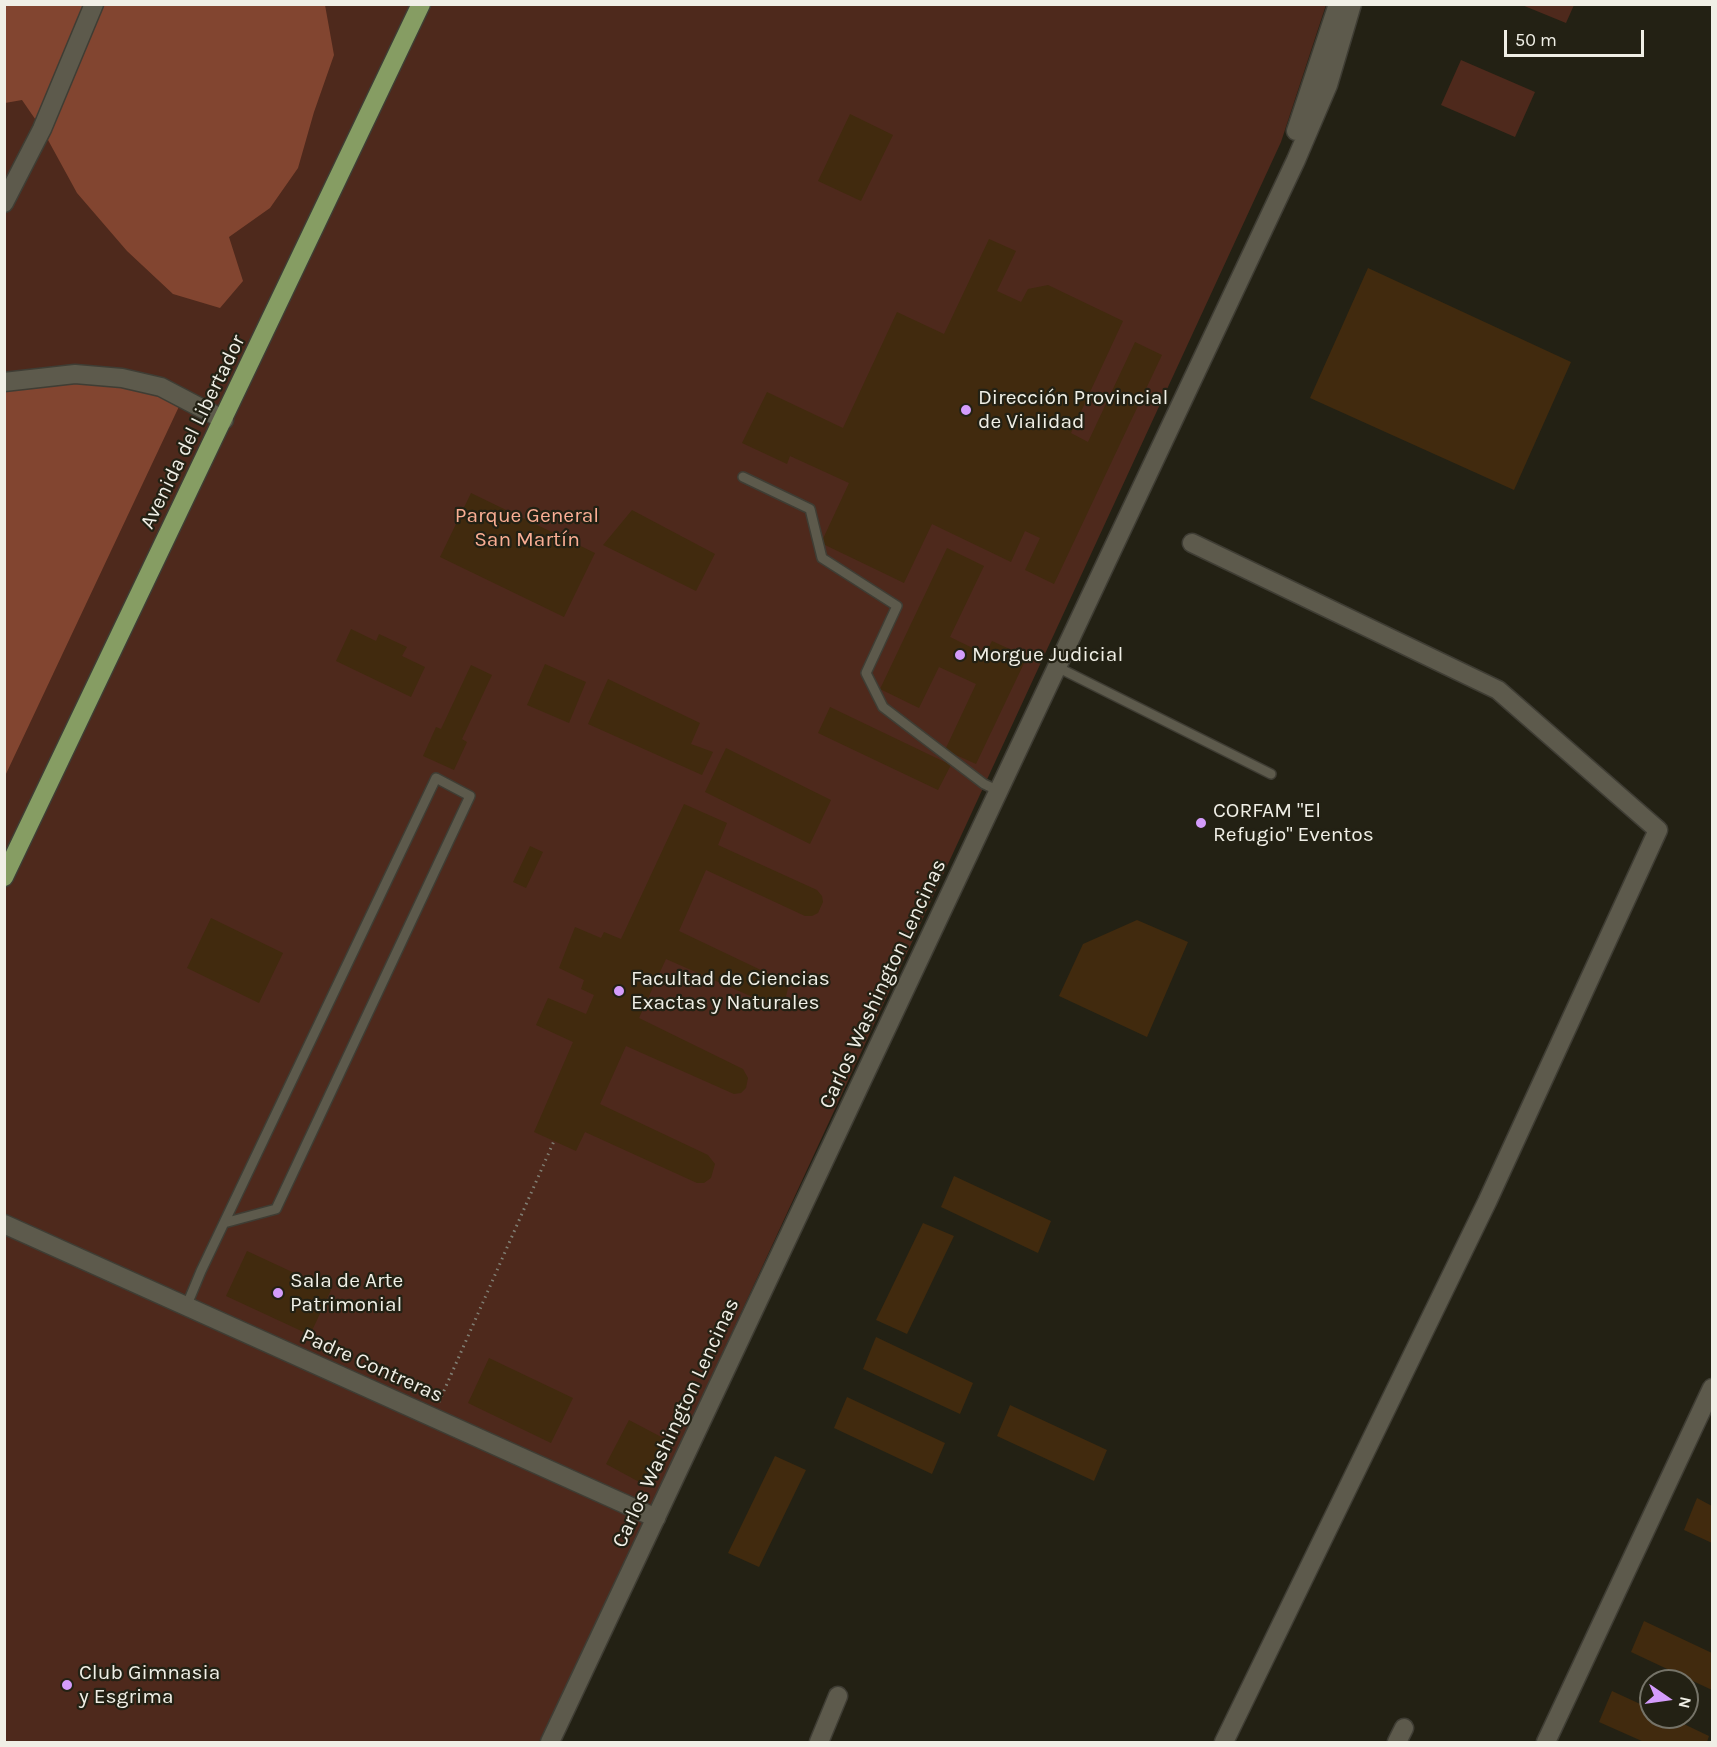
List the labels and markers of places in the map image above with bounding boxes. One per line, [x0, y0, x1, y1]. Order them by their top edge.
place label: Dirección Provincial de Vialidad [978, 385, 1168, 435]
marker: Dirección Provincial de Vialidad [959, 403, 973, 417]
place label: Morgue Judicial [972, 642, 1123, 668]
marker: Morgue Judicial [953, 648, 967, 662]
place label: CORFAM "El Refugio" Eventos [1213, 798, 1374, 848]
marker: CORFAM "El Refugio" Eventos [1194, 816, 1208, 830]
place label: Facultad de Ciencias Exactas y Naturales [631, 966, 830, 1016]
marker: Facultad de Ciencias Exactas y Naturales [612, 984, 626, 998]
place label: Sala de Arte Patrimonial [290, 1268, 403, 1318]
marker: Sala de Arte Patrimonial [271, 1286, 285, 1300]
place label: Club Gimnasia y Esgrima [79, 1660, 220, 1710]
marker: Club Gimnasia y Esgrima [60, 1678, 74, 1692]

